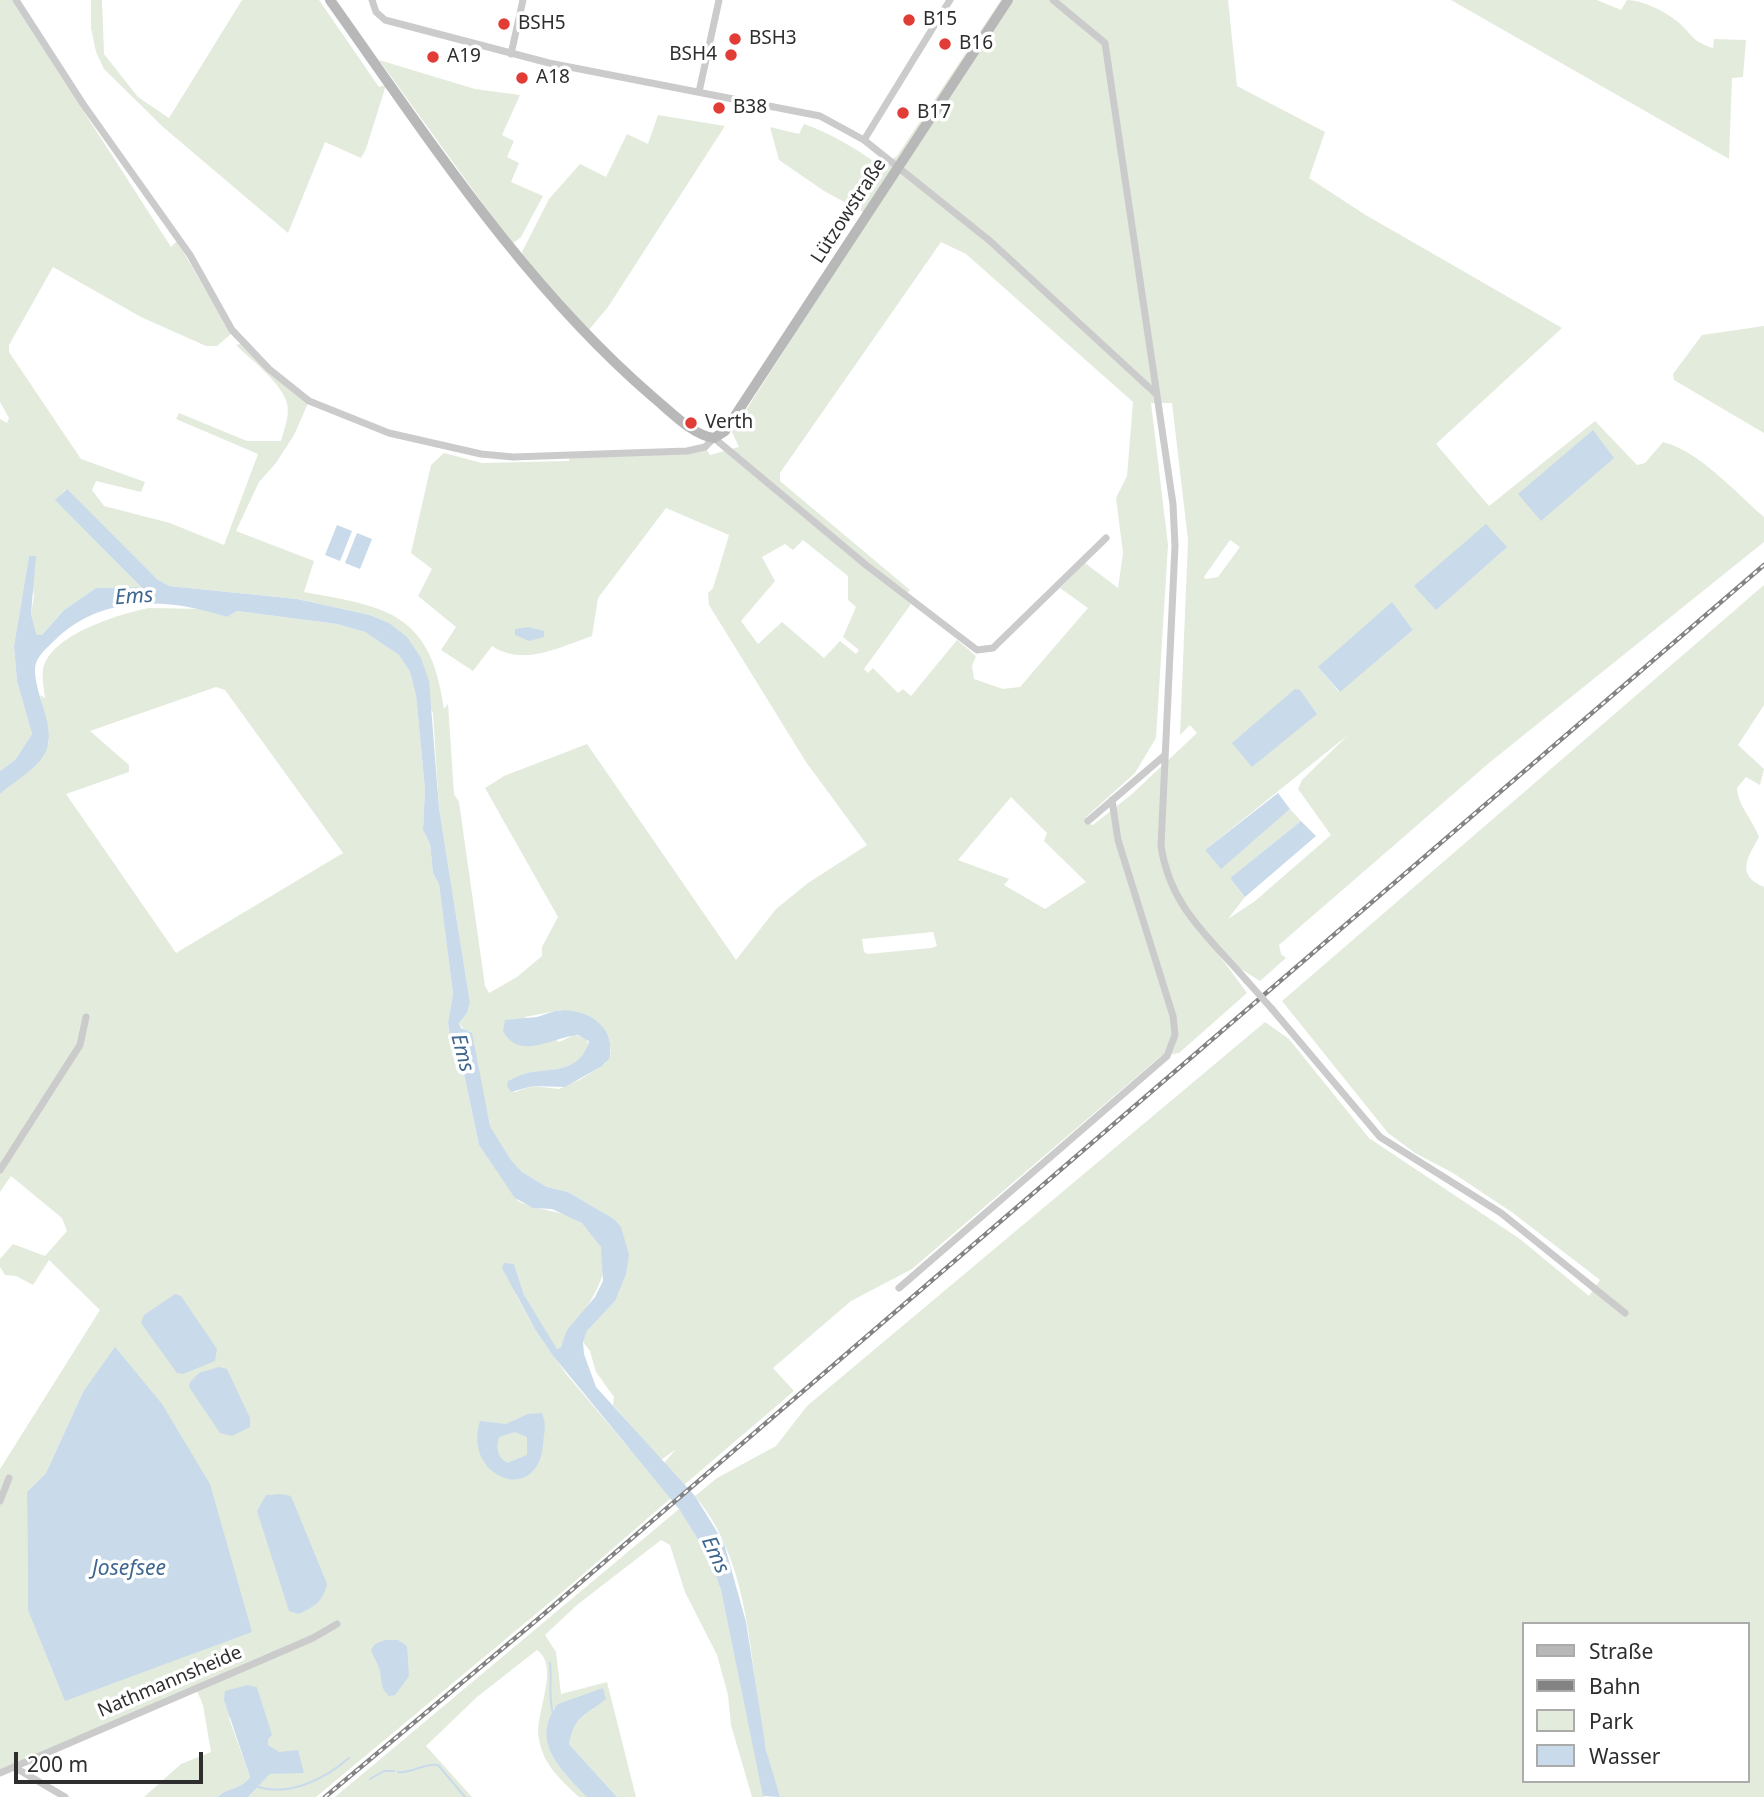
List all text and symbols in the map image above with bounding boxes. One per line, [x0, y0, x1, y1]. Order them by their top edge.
place label: B15 [923, 9, 957, 31]
marker: B15 [901, 12, 917, 28]
place label: BSH5 [518, 13, 566, 35]
marker: BSH5 [496, 16, 512, 32]
place label: BSH3 [749, 28, 797, 50]
marker: BSH3 [727, 31, 743, 47]
place label: B16 [959, 33, 993, 55]
marker: B16 [937, 36, 953, 52]
place label: BSH4 [669, 44, 717, 66]
place label: A19 [447, 46, 481, 68]
marker: BSH4 [723, 47, 739, 63]
marker: A19 [425, 49, 441, 65]
place label: A18 [536, 67, 570, 89]
marker: A18 [514, 70, 530, 86]
place label: B38 [733, 97, 767, 119]
marker: B38 [711, 100, 727, 116]
place label: B17 [917, 102, 951, 124]
marker: B17 [895, 105, 911, 121]
street label: Lützowstraße [807, 154, 891, 268]
place label: Verth [705, 412, 753, 434]
marker: Verth [683, 415, 699, 431]
water label: Ems [114, 583, 154, 611]
water label: Ems [445, 1031, 479, 1075]
water label: Ems [695, 1532, 735, 1578]
water label: Josefsee [92, 1556, 166, 1582]
legend [1522, 1622, 1750, 1783]
text: Straße [1589, 1637, 1653, 1665]
street label: Nathmannsheide [94, 1641, 246, 1723]
text: Bahn [1589, 1672, 1640, 1700]
text: Park [1589, 1707, 1633, 1735]
scale bar [18, 1738, 206, 1782]
text: Wasser [1589, 1742, 1661, 1770]
text: 200 m [27, 1750, 88, 1778]

